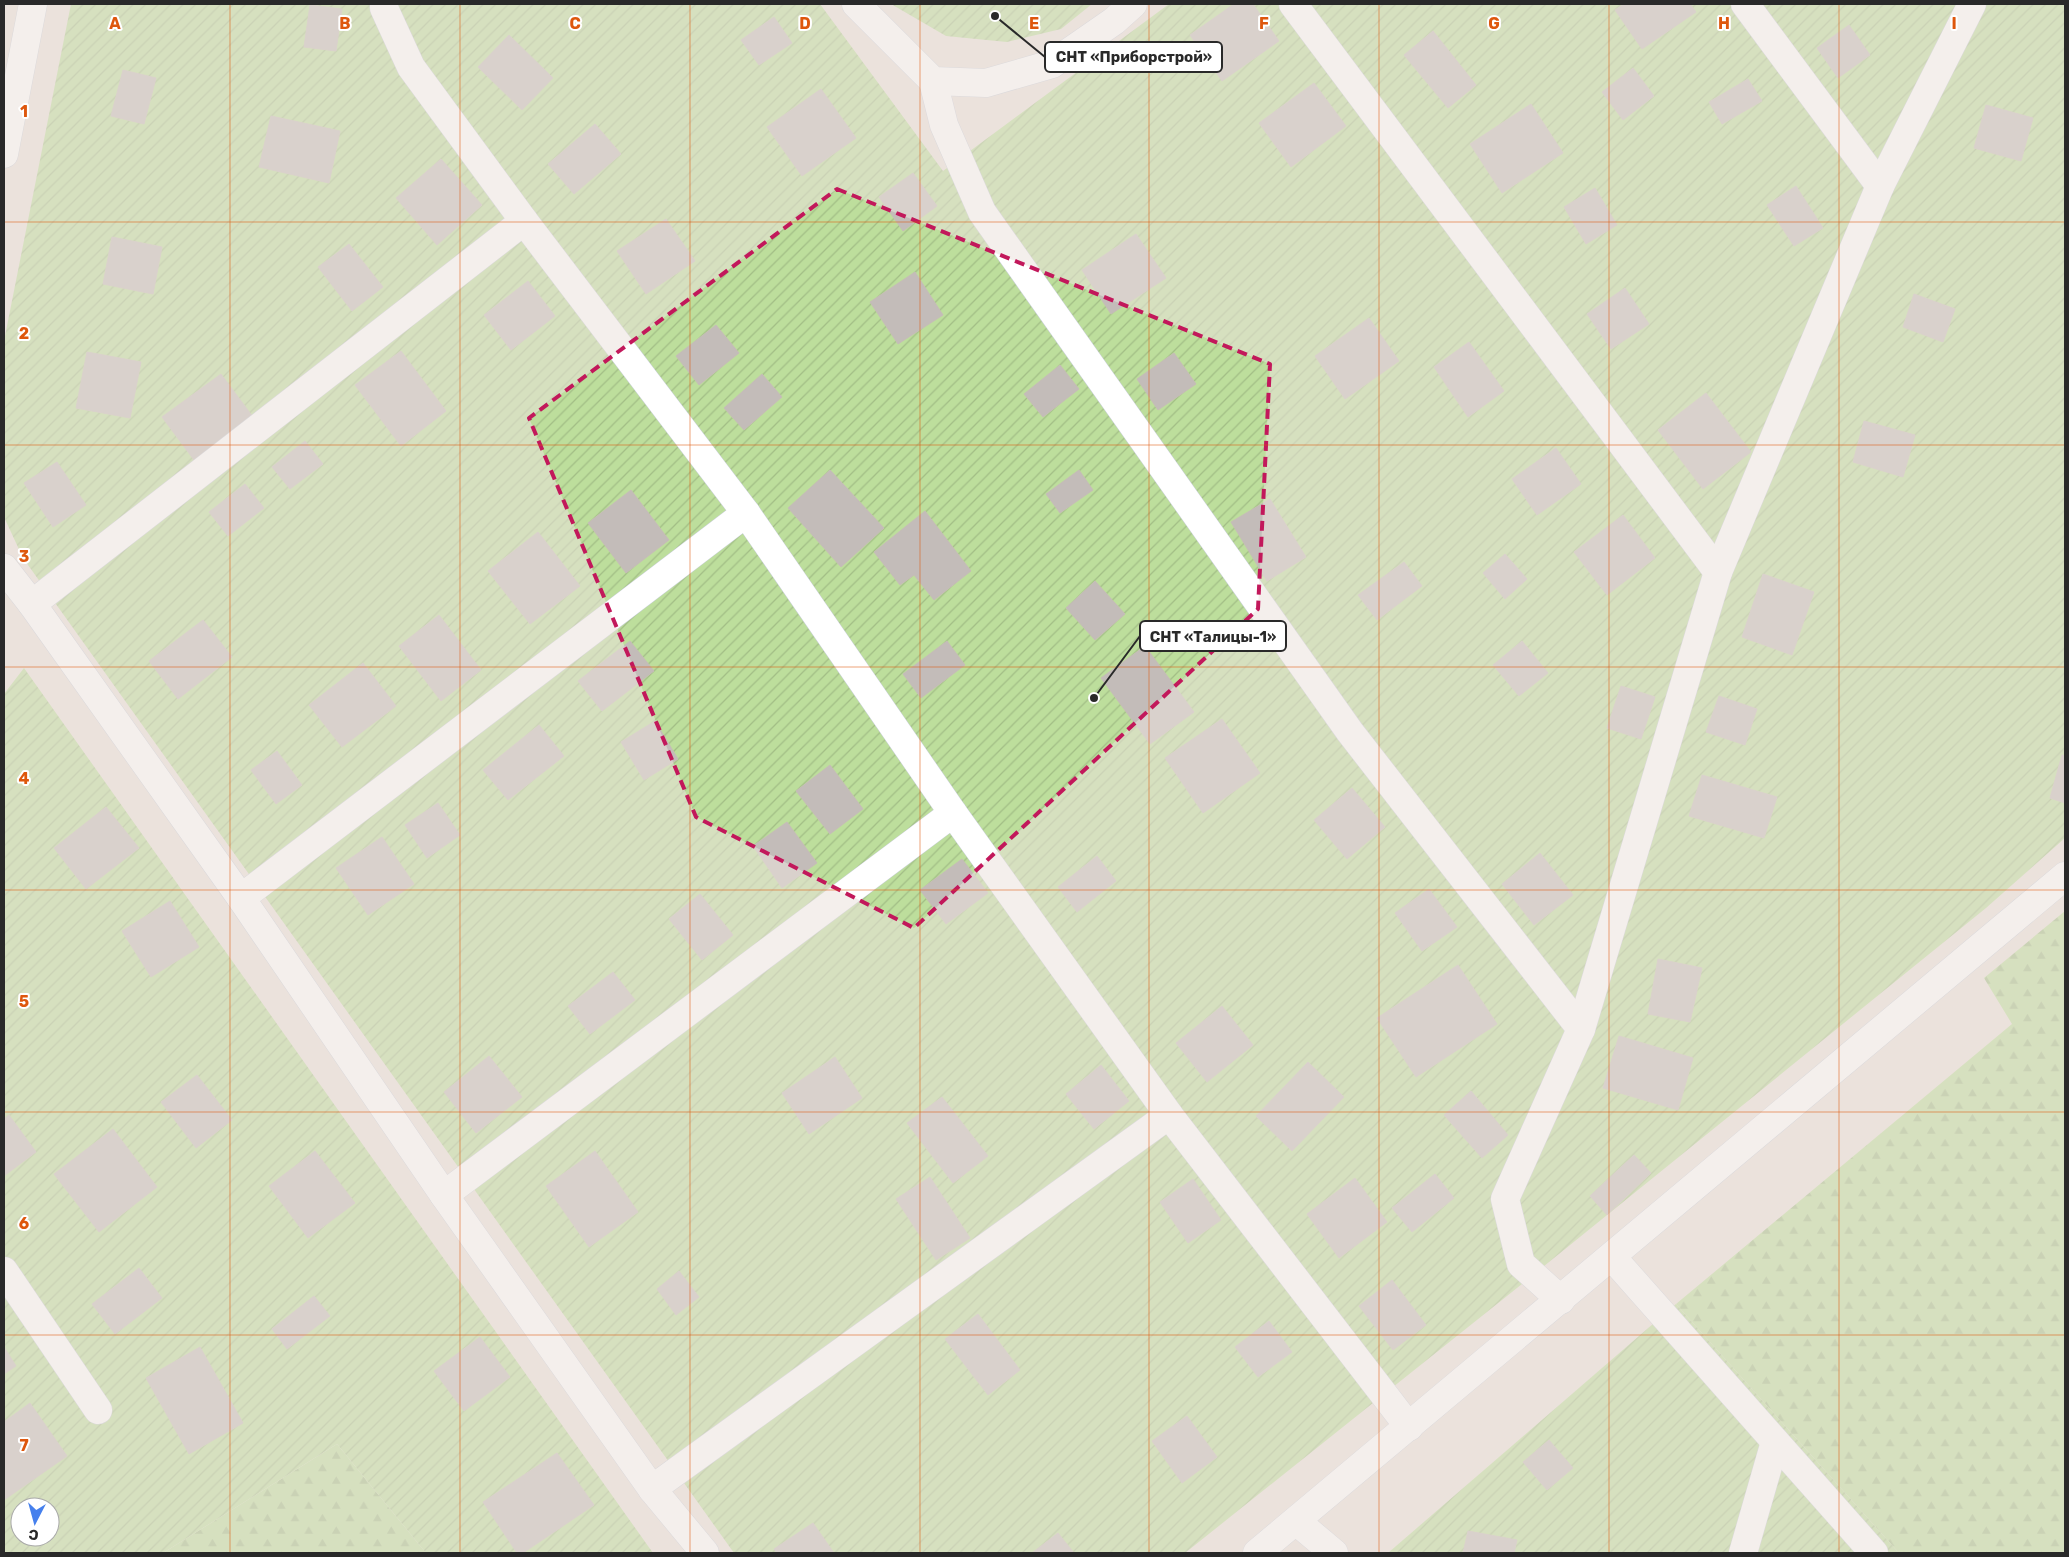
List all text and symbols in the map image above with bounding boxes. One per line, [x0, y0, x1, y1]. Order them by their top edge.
text: A [109, 14, 121, 33]
text: B [339, 14, 351, 33]
text: C [569, 14, 581, 33]
text: D [799, 14, 811, 33]
text: E [1029, 14, 1039, 33]
text: F [1259, 14, 1269, 33]
text: G [1488, 14, 1500, 33]
text: H [1718, 14, 1730, 33]
text: I [1951, 14, 1957, 33]
callout: СНТ «Приборстрой» [1045, 42, 1222, 72]
text: СНТ «Приборстрой» [1056, 48, 1212, 66]
text: 1 [20, 102, 28, 121]
text: 2 [19, 324, 29, 343]
text: 3 [19, 547, 29, 566]
callout: СНТ «Талицы-1» [1140, 621, 1286, 651]
text: СНТ «Талицы-1» [1150, 628, 1276, 646]
text: 4 [19, 769, 30, 788]
text: 5 [19, 992, 29, 1011]
text: 6 [19, 1214, 29, 1233]
text: 7 [19, 1436, 29, 1455]
north arrow [10, 1497, 60, 1547]
text: С [28, 1525, 39, 1543]

